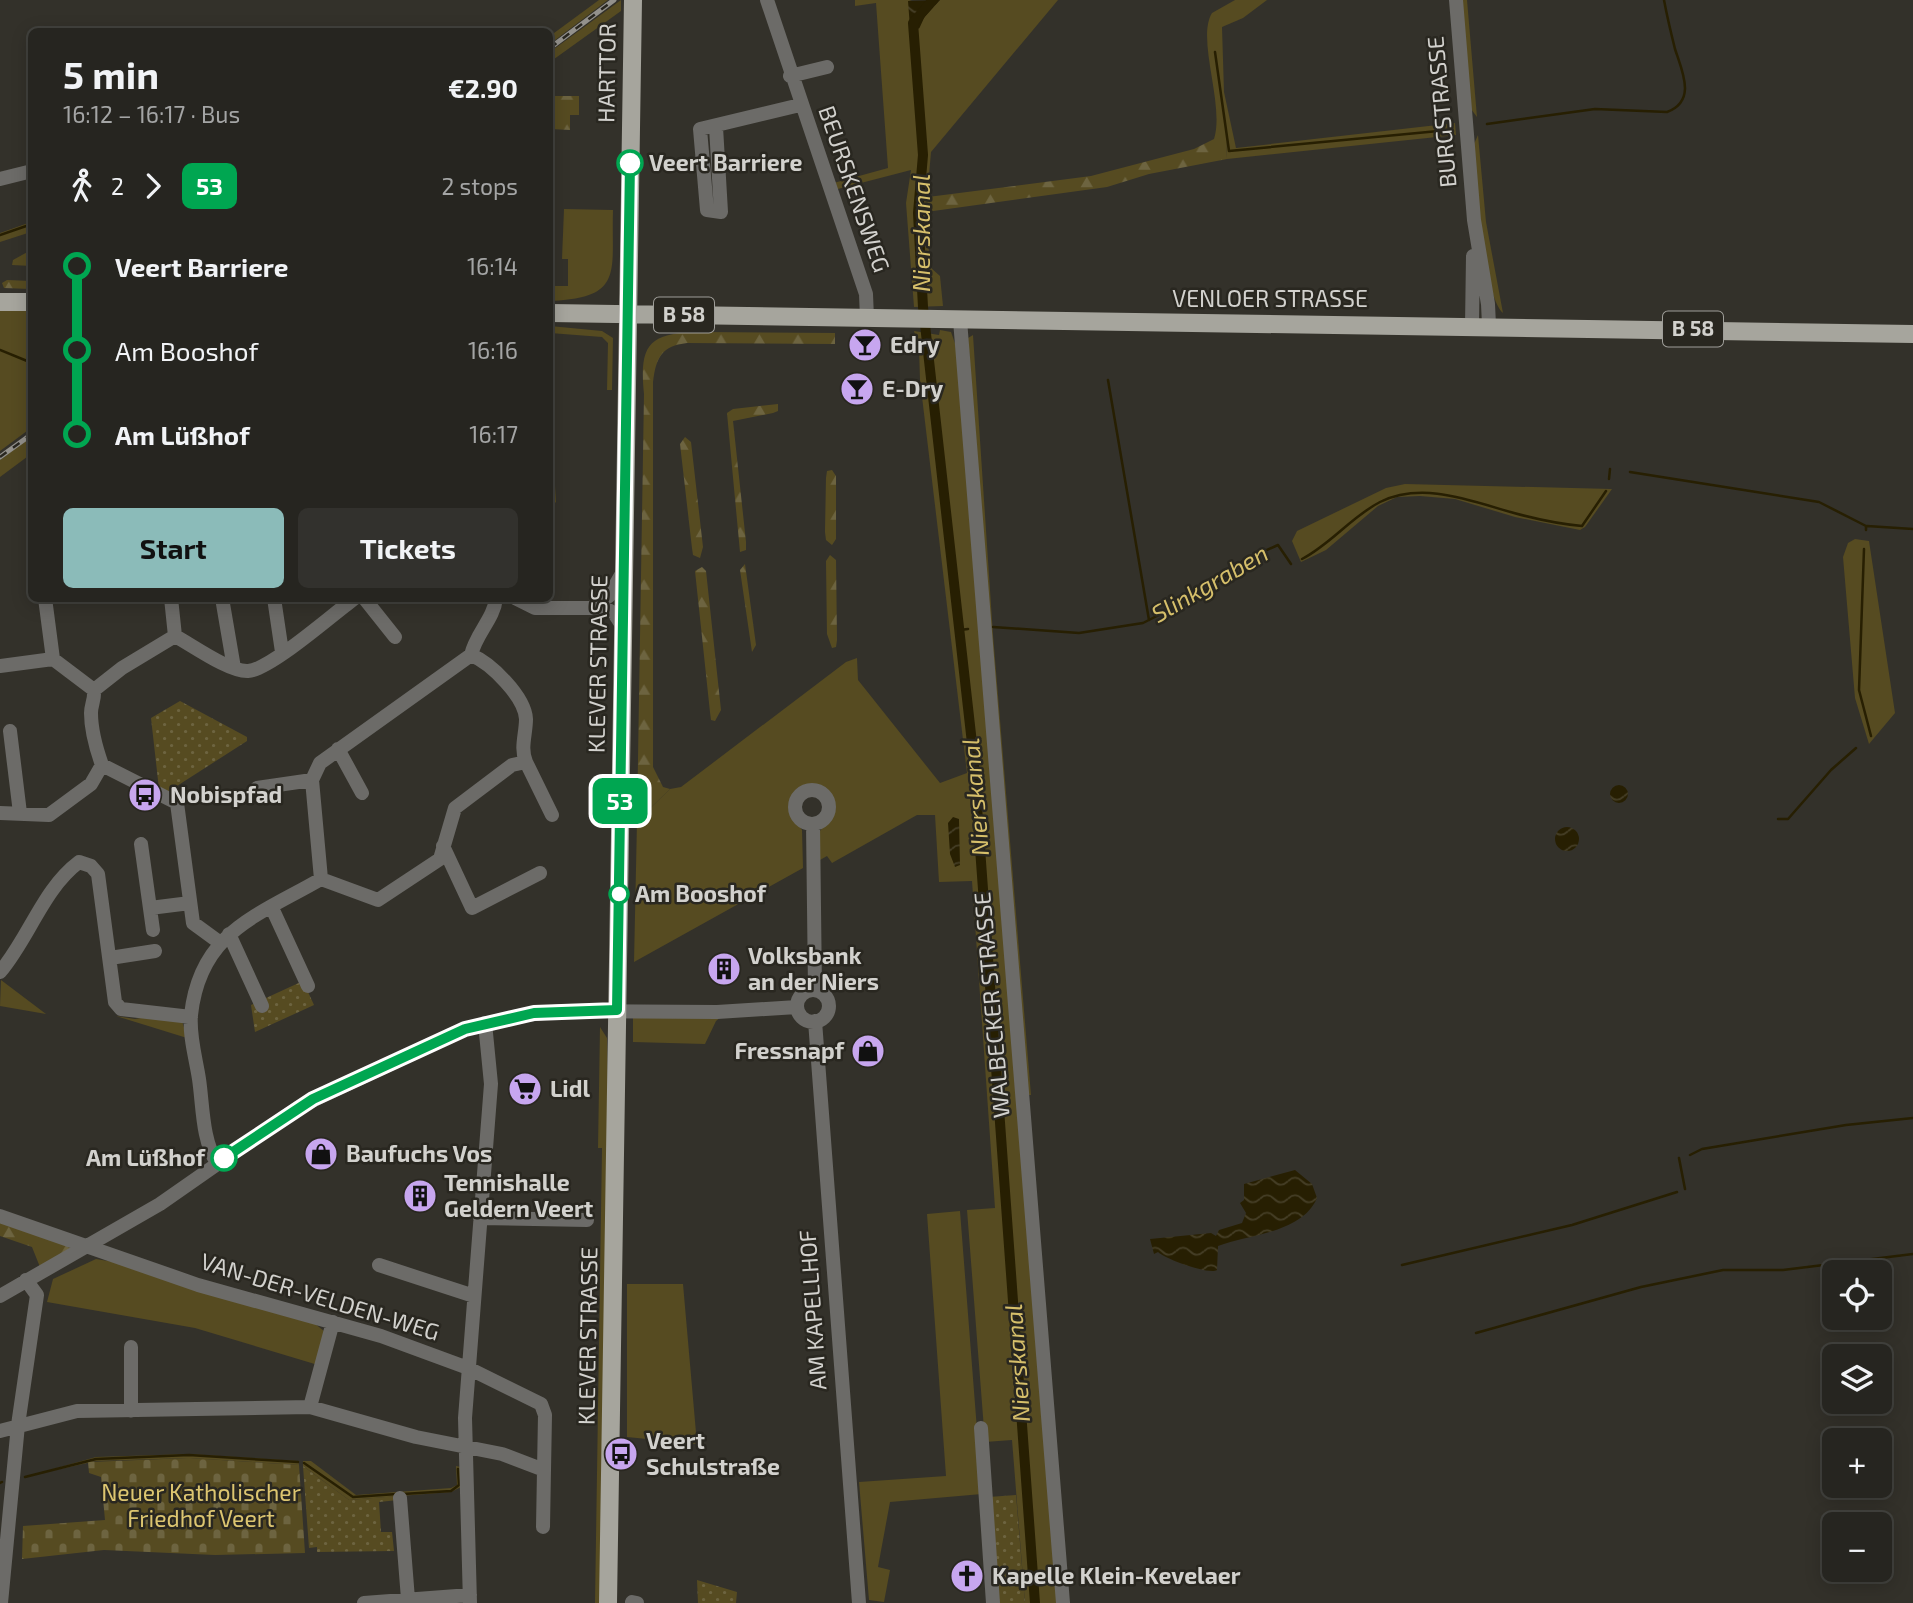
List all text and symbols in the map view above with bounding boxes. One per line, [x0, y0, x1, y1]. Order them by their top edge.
street label: HARTTOR [591, 23, 621, 123]
street label: BURGSTRASSE [1420, 35, 1462, 189]
text: 5 min [63, 51, 159, 97]
text: €2.90 [448, 72, 518, 103]
text: 16:12 – 16:17 · Bus [63, 100, 240, 128]
street label: BEURSKENSWEG [813, 102, 897, 275]
place label: Veert Barriere [649, 148, 802, 176]
marker: Veert Barriere [617, 150, 643, 176]
icon: walk [63, 167, 101, 205]
icon: forward [134, 167, 172, 205]
text: 53 [196, 171, 223, 200]
text: 2 [111, 172, 124, 200]
text: 2 stops [441, 172, 518, 200]
water label: Nierskanal [906, 174, 935, 292]
text: Veert Barriere [115, 251, 288, 282]
text: 16:14 [467, 252, 518, 280]
street label: VENLOER STRASSE [1172, 284, 1368, 312]
road number: B 58 [654, 298, 714, 332]
road number: B 58 [1663, 312, 1723, 346]
bar icon: Edry [846, 326, 884, 364]
place label: Edry [890, 330, 940, 358]
text: Am Booshof [115, 335, 258, 366]
text: 16:16 [468, 336, 518, 364]
bar icon: E-Dry [838, 370, 876, 408]
place label: E-Dry [882, 374, 943, 402]
text: Am Lüßhof [115, 419, 250, 450]
text: 16:17 [469, 420, 518, 448]
button: Start [63, 508, 284, 588]
button: Tickets [298, 508, 518, 588]
water label: Slinkgraben [1146, 538, 1273, 628]
street label: KLEVER STRASSE [581, 575, 613, 753]
water label: Nierskanal [955, 737, 994, 857]
bus stop icon: Nobispfad [126, 776, 164, 814]
line badge: 53 [588, 778, 652, 824]
place label: Nobispfad [170, 780, 282, 808]
text: 53 [607, 786, 633, 815]
place label: Am Booshof [635, 879, 767, 907]
marker: Am Booshof [609, 884, 629, 904]
street label: WALBECKER STRASSE [967, 891, 1015, 1119]
place label: Volksbank an der Niers [748, 941, 879, 995]
building icon: Volksbank an der Niers [705, 950, 743, 988]
shop icon: Fressnapf [849, 1032, 887, 1070]
place label: Fressnapf [734, 1036, 845, 1064]
supermarket icon: Lidl [506, 1070, 544, 1108]
place label: Lidl [550, 1074, 590, 1102]
shop icon: Baufuchs Vos [302, 1135, 340, 1173]
place label: Baufuchs Vos [346, 1139, 492, 1167]
place label: Am Lüßhof [86, 1143, 206, 1171]
marker: Am Lüßhof [211, 1145, 237, 1171]
place label: Tennishalle Geldern Veert [444, 1168, 593, 1222]
building icon: Tennishalle Geldern Veert [401, 1177, 439, 1215]
street label: AM KAPELLHOF [792, 1229, 832, 1391]
street label: VAN-DER-VELDEN-WEG [197, 1246, 443, 1346]
street label: KLEVER STRASSE [571, 1247, 603, 1425]
map controls [1822, 1260, 1892, 1582]
button: locate [1822, 1260, 1892, 1330]
water label: Nierskanal [998, 1303, 1035, 1423]
button: layers [1822, 1344, 1892, 1414]
place label: Veert Schulstraße [646, 1426, 780, 1480]
button: + [1822, 1428, 1892, 1498]
bus stop icon: Veert Schulstraße [602, 1435, 640, 1473]
park label: Neuer Katholischer Friedhof Veert [101, 1478, 301, 1532]
button: − [1822, 1512, 1892, 1582]
church icon: Kapelle Klein-Kevelaer [948, 1557, 986, 1595]
place label: Kapelle Klein-Kevelaer [992, 1561, 1241, 1589]

